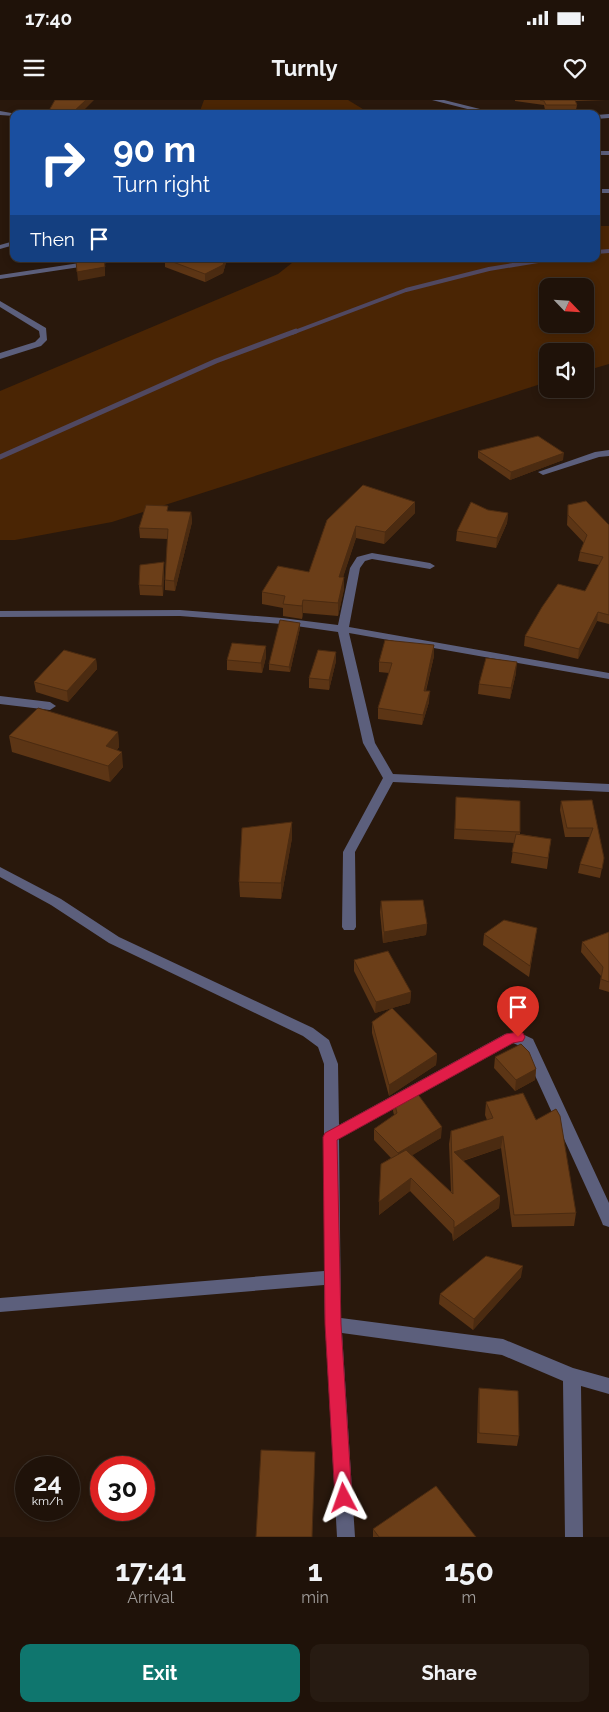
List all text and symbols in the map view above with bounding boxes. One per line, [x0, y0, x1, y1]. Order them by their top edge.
text: 17:40 [25, 7, 72, 29]
icon: menu [20, 54, 48, 82]
icon: heart [561, 54, 589, 82]
text: Turnly [271, 55, 338, 81]
text: 90 m [113, 129, 196, 170]
icon: right [30, 130, 95, 195]
text: Turn right [113, 171, 210, 197]
icon: arrive [85, 225, 113, 253]
text: Then [30, 228, 75, 250]
north arrow [539, 278, 594, 332]
map controls [539, 278, 594, 398]
button: sound [539, 343, 594, 398]
pin [497, 986, 539, 1037]
icon: arrive [504, 993, 532, 1021]
speed limit sign: 30 [90, 1456, 155, 1521]
text: 24 [33, 1467, 62, 1497]
position arrow [317, 1471, 369, 1523]
text: km/h [32, 1494, 63, 1508]
text: 17:41 [115, 1553, 186, 1588]
text: 1 [308, 1553, 322, 1588]
text: 150 [444, 1553, 494, 1588]
text: Arrival [127, 1588, 174, 1607]
text: min [301, 1588, 329, 1607]
text: m [462, 1588, 476, 1607]
button: Exit [20, 1644, 300, 1702]
button: Share [310, 1644, 589, 1702]

